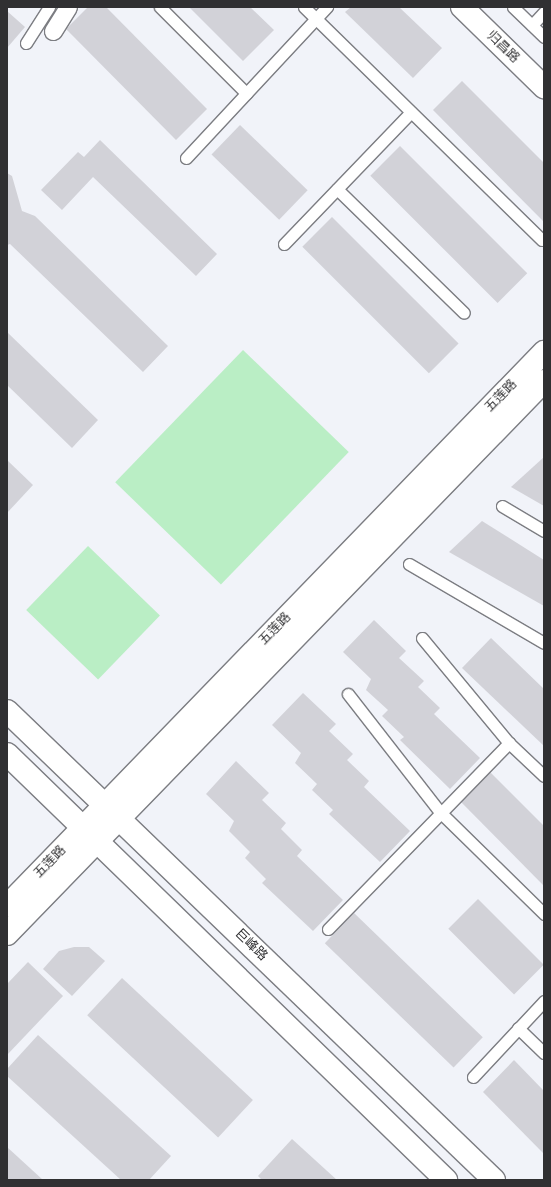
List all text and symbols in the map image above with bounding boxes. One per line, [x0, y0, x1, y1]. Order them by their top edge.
street label: 归昌路 [484, 28, 522, 66]
street label: 五莲路 [482, 377, 520, 415]
street label: 五莲路 [256, 610, 294, 648]
street label: 五莲路 [31, 843, 69, 881]
street label: 巨峰路 [232, 926, 270, 964]

